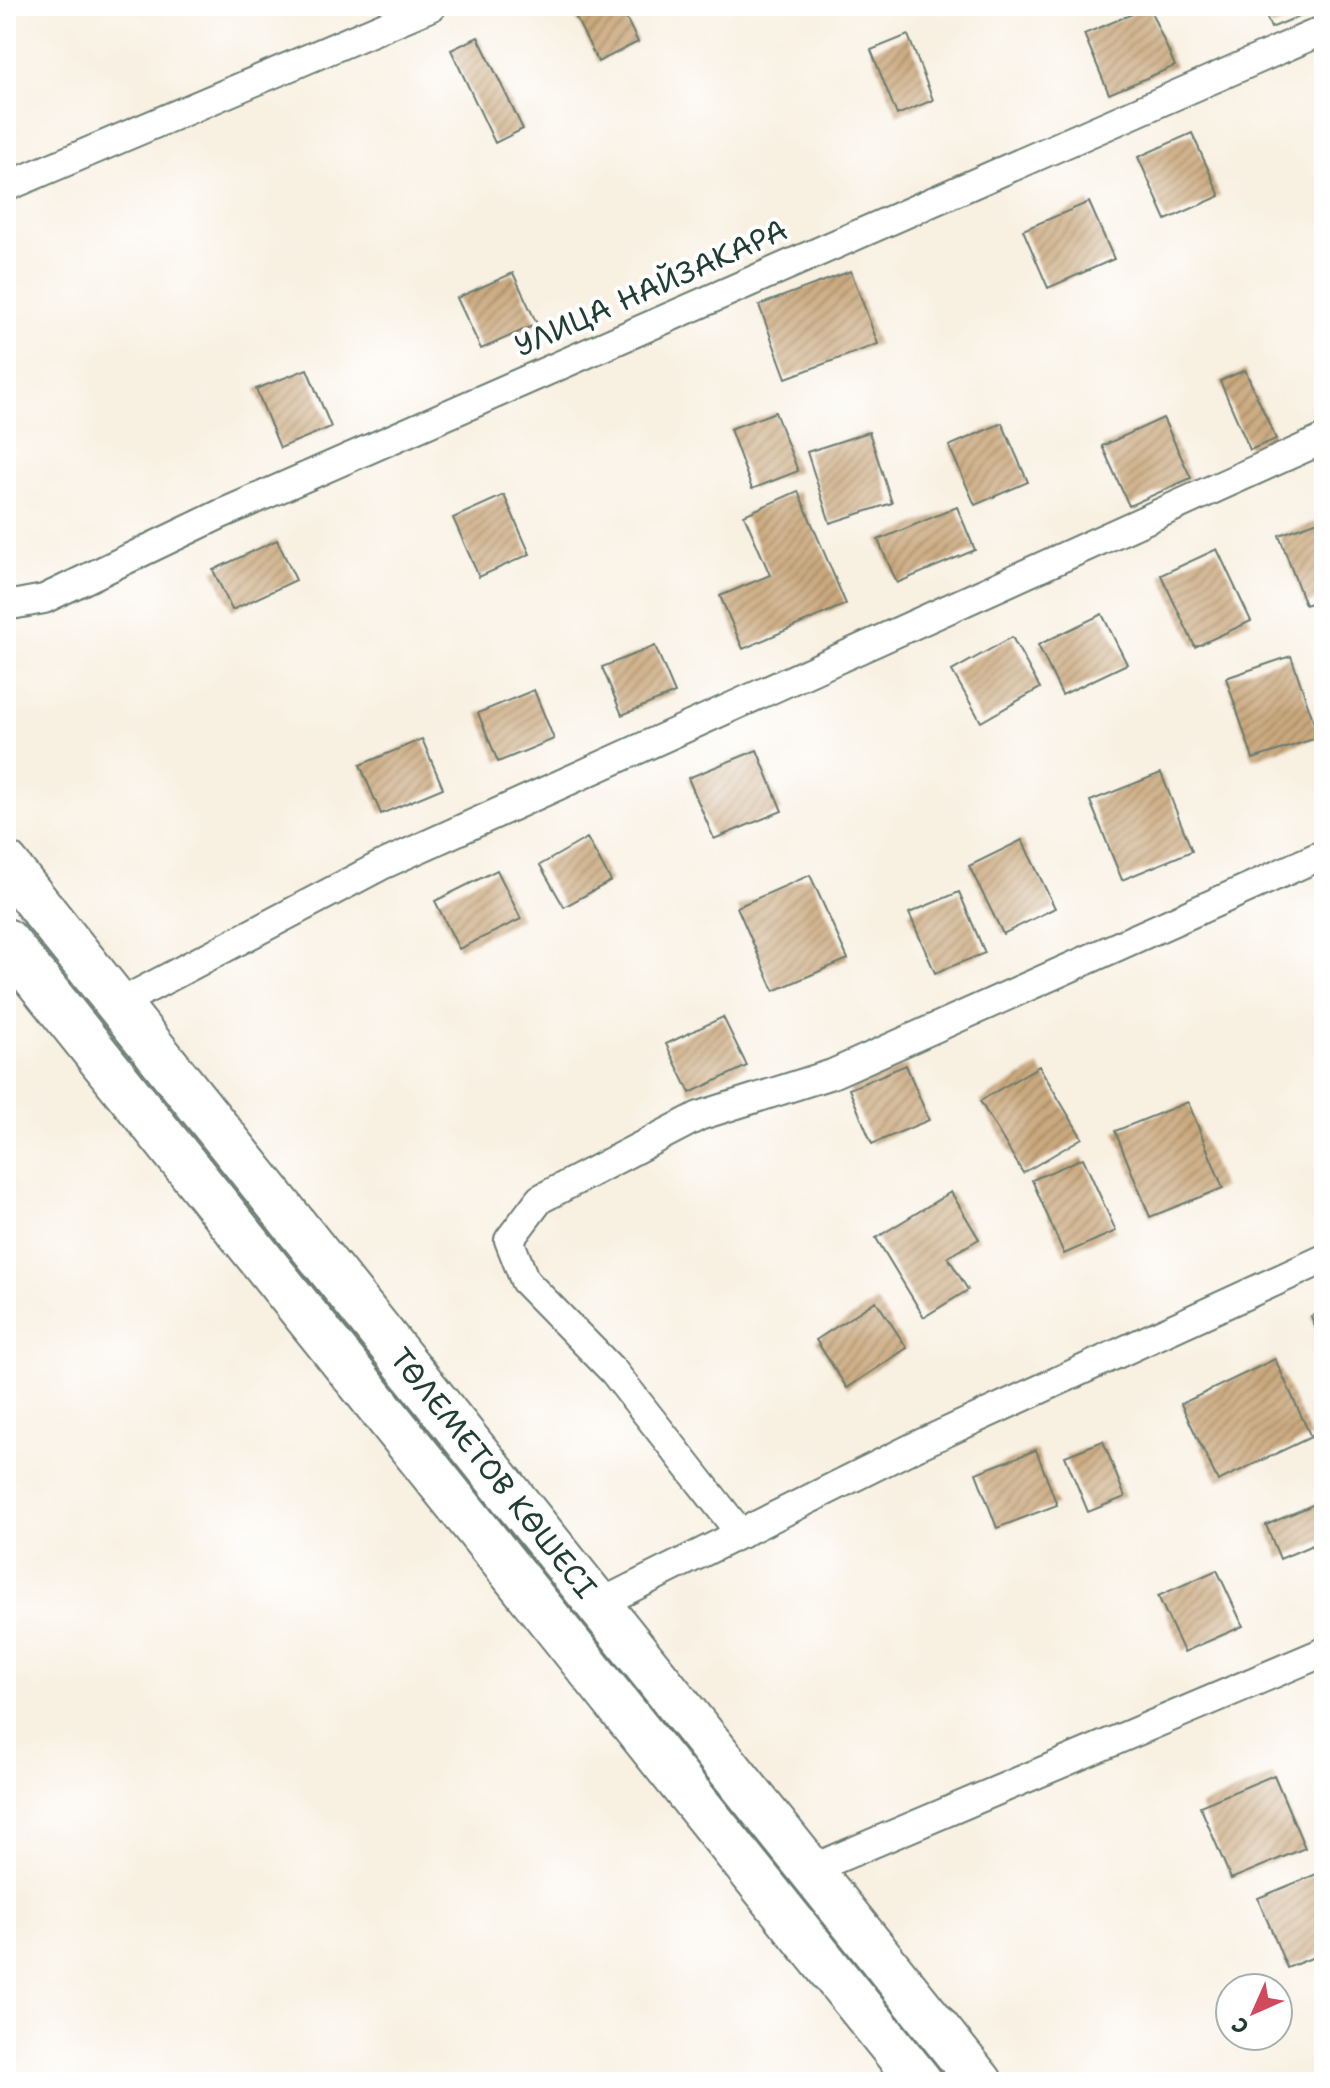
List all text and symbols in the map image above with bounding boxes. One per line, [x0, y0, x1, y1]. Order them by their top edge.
street label: УЛИЦА НАЙЗАКАРА [508, 209, 794, 366]
street label: ТӨЛЕМЕТОВ КӨШЕСІ [381, 1339, 606, 1607]
north arrow [1214, 1972, 1294, 2052]
text: С [1225, 2011, 1255, 2041]

